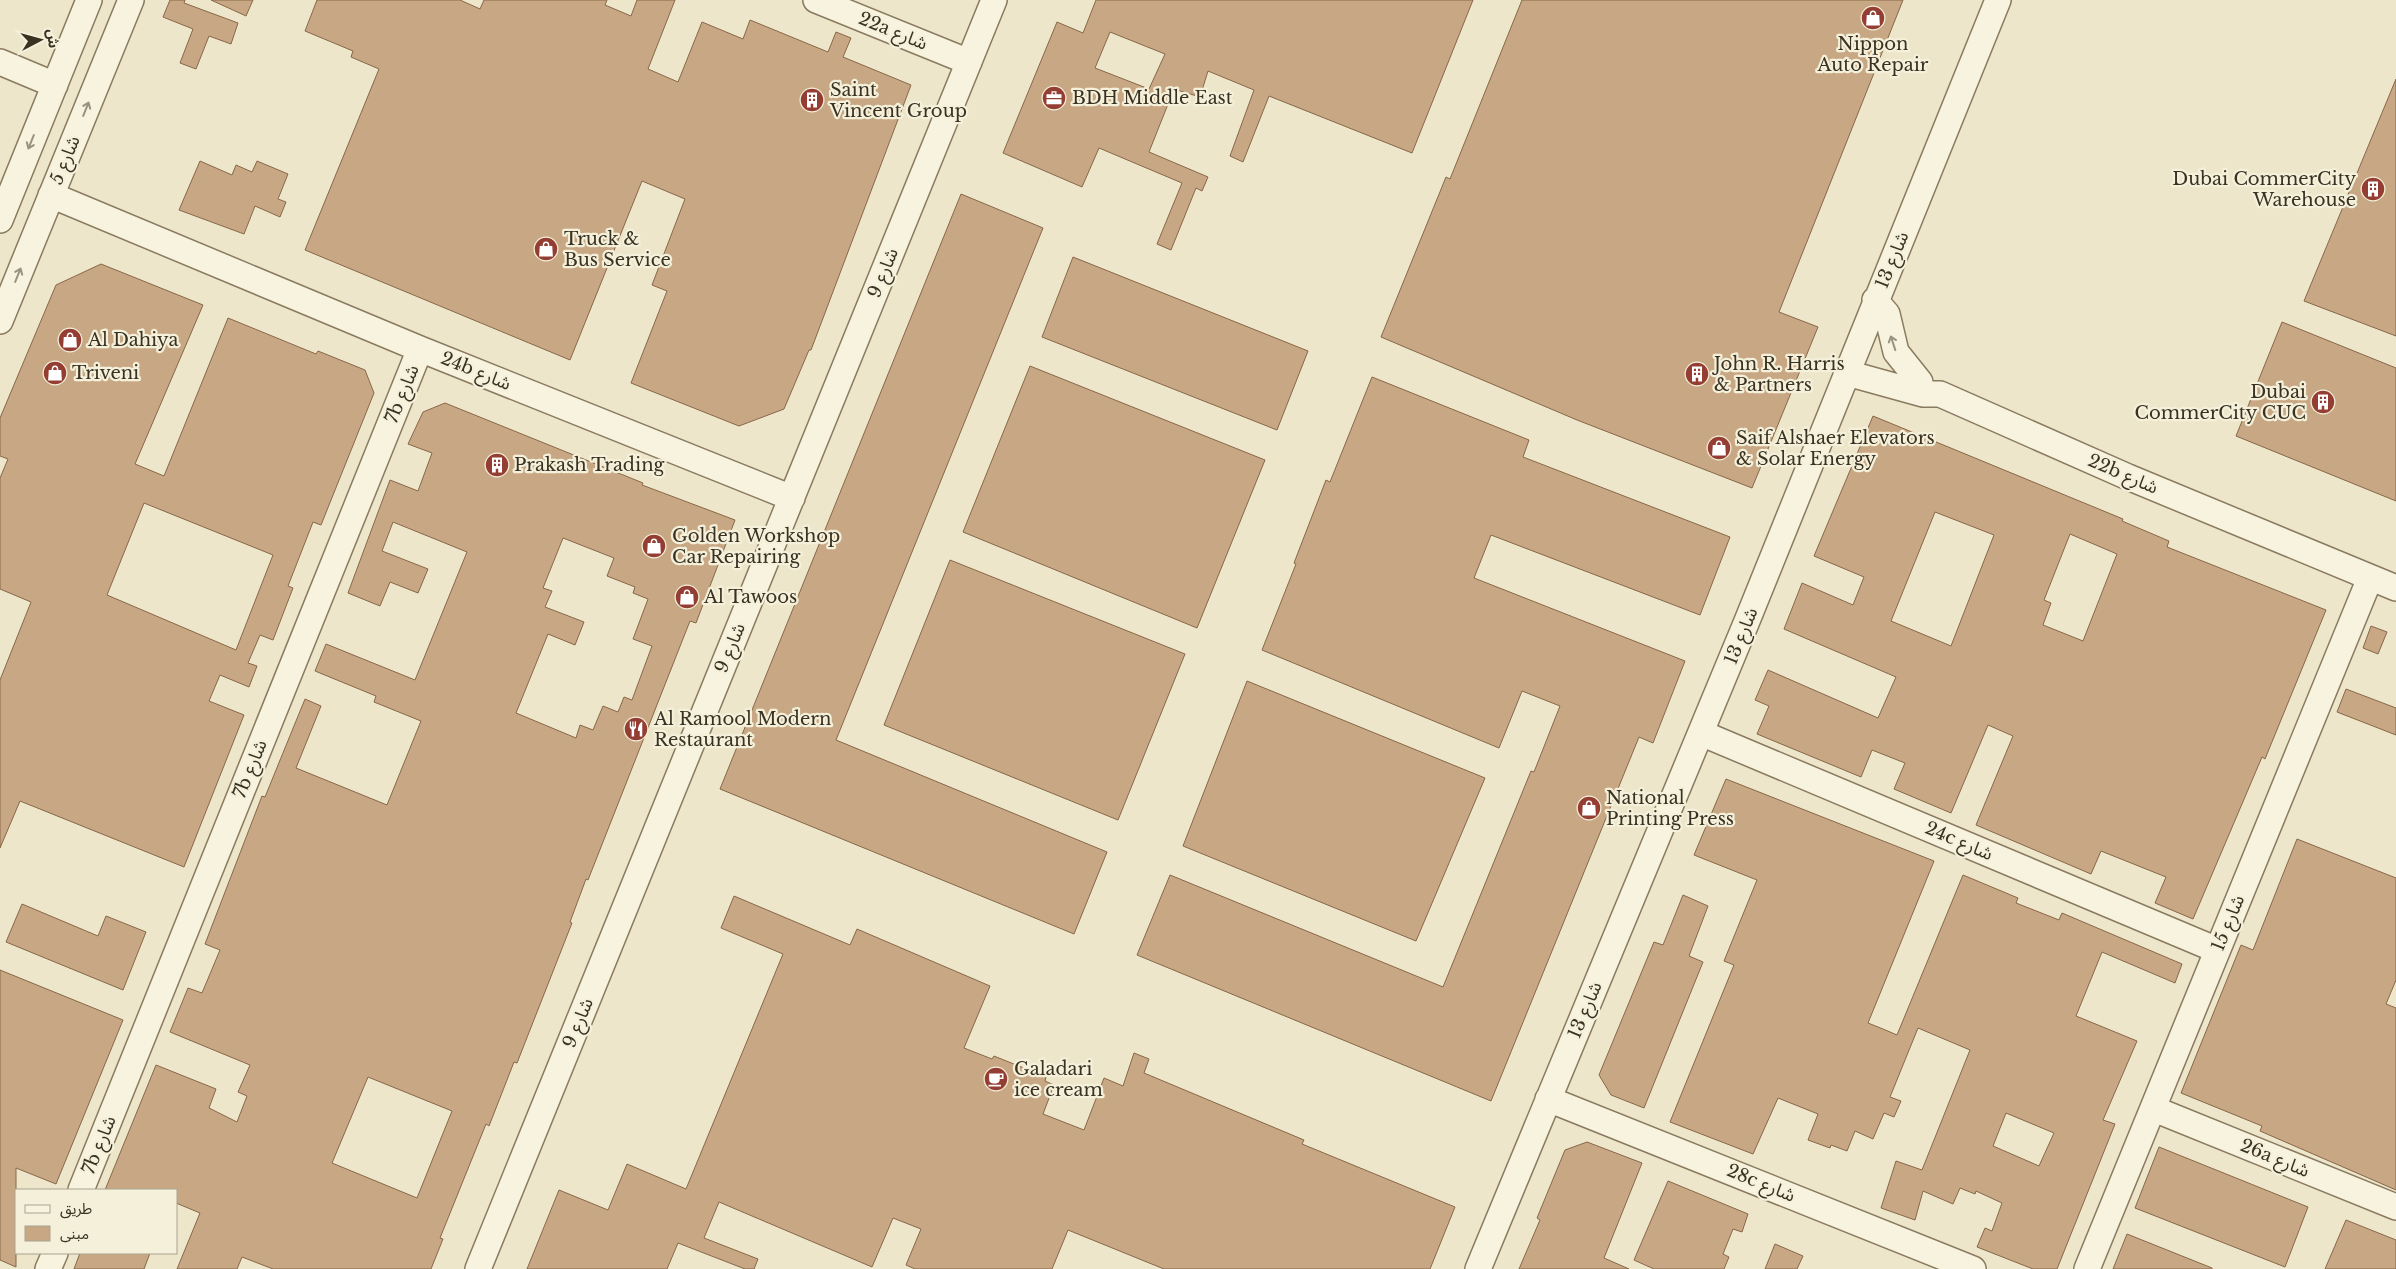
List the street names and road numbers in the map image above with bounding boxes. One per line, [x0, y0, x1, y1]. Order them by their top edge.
street label: 22a شارع [854, 7, 931, 58]
street label: شارع 5 [45, 132, 87, 189]
street label: شارع 13 [1871, 228, 1916, 293]
street label: شارع 9 [863, 245, 906, 302]
street label: 24b شارع [437, 347, 514, 398]
street label: 7b شارع [380, 362, 426, 428]
street label: 22b شارع [2083, 449, 2161, 501]
street label: شارع 13 [1720, 604, 1765, 669]
street label: شارع 9 [710, 620, 753, 677]
street label: 7b شارع [228, 737, 274, 803]
street label: 24c شارع [1921, 817, 1996, 868]
street label: شارع 15 [2207, 892, 2252, 955]
street label: شارع 13 [1563, 978, 1609, 1043]
street label: شارع 9 [558, 995, 601, 1052]
street label: 7b شارع [77, 1113, 123, 1179]
street label: 26a شارع [2236, 1134, 2313, 1185]
street label: 28c شارع [1722, 1159, 1798, 1209]

